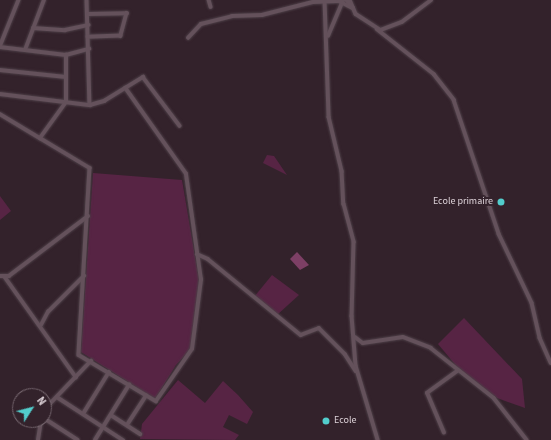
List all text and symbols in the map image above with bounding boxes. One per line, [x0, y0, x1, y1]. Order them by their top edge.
place label: Ecole primaire [433, 196, 493, 208]
marker: Ecole primaire [496, 197, 506, 207]
north arrow [12, 388, 52, 428]
text: N [33, 394, 50, 409]
place label: Ecole [334, 415, 356, 427]
marker: Ecole [321, 416, 331, 426]

